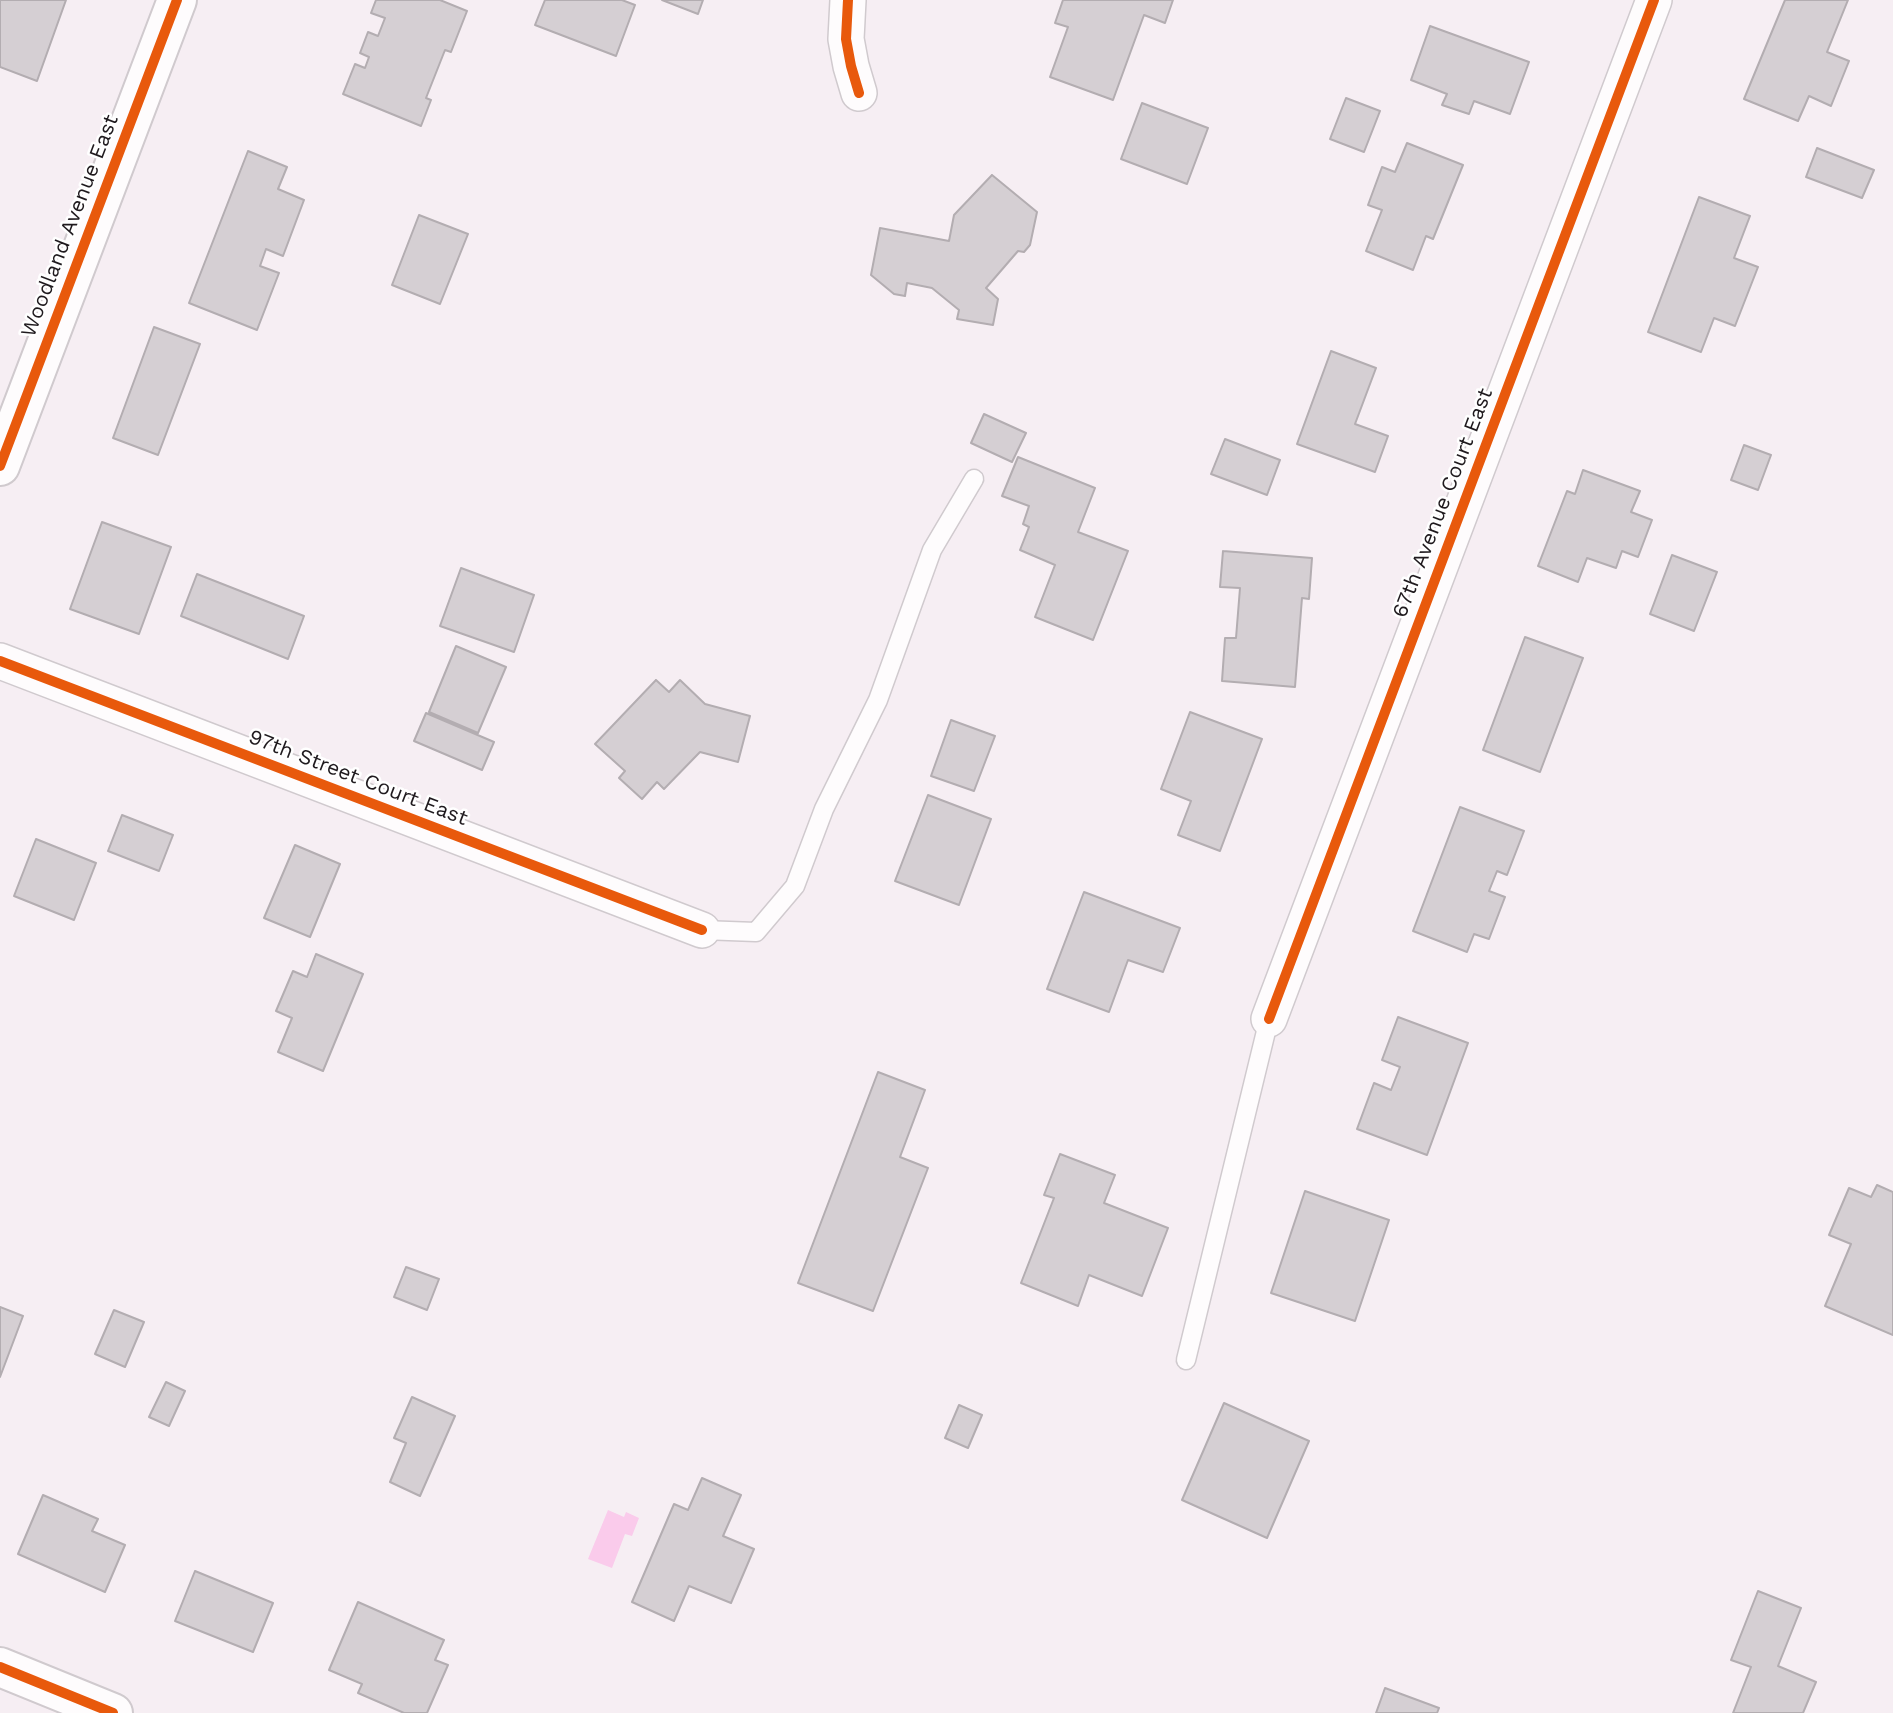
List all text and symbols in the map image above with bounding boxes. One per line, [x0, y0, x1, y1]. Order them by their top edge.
street label: Woodland Avenue East [16, 111, 124, 341]
street label: 67th Avenue Court East [1388, 385, 1498, 621]
street label: 97th Street Court East [245, 725, 471, 831]

